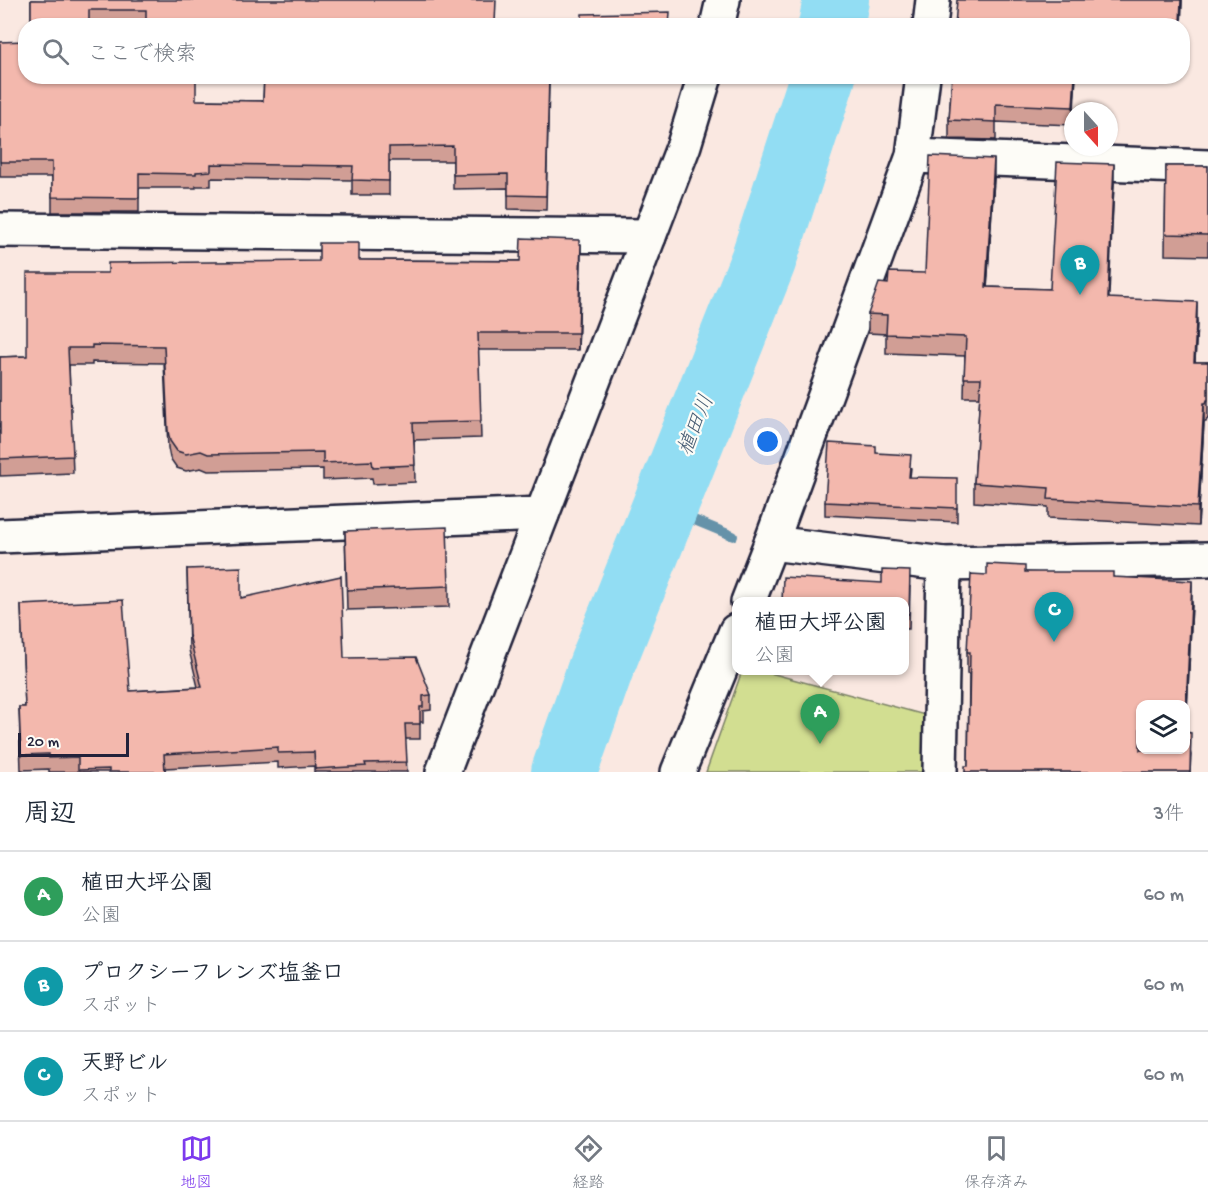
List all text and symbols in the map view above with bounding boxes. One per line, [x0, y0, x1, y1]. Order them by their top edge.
search box [18, 18, 1190, 84]
icon: search [39, 35, 72, 68]
text: ここで検索 [87, 43, 197, 69]
north arrow [1064, 102, 1118, 156]
pin: B [1060, 246, 1100, 295]
water label: 植田川 [674, 392, 721, 460]
your location [753, 427, 782, 456]
pin: C [1034, 592, 1074, 642]
popup [732, 597, 909, 675]
text: 植田大坪公園 [754, 612, 887, 638]
text: 公園 [754, 646, 794, 669]
pin: A [800, 694, 840, 744]
map controls [1136, 700, 1190, 754]
button: layers [1136, 700, 1190, 754]
scale bar [18, 730, 129, 758]
text: 20 m [27, 734, 59, 753]
text: 周辺 [24, 801, 76, 832]
text: 3件 [1154, 804, 1184, 827]
text: 植田大坪公園 [81, 872, 213, 898]
text: A [38, 885, 49, 908]
text: 60 m [1144, 885, 1184, 908]
text: 公園 [81, 906, 121, 929]
text: プロクシーフレンズ塩釜口 [81, 962, 344, 988]
text: B [38, 975, 49, 998]
text: 60 m [1144, 975, 1184, 998]
text: スポット [81, 996, 161, 1019]
text: 天野ビル [81, 1052, 169, 1078]
text: C [38, 1065, 49, 1088]
text: 60 m [1144, 1065, 1184, 1088]
text: スポット [81, 1086, 161, 1109]
tab: 地図 [180, 1132, 213, 1194]
tab: 経路 [572, 1132, 605, 1194]
tab: 保存済み [964, 1132, 1028, 1194]

